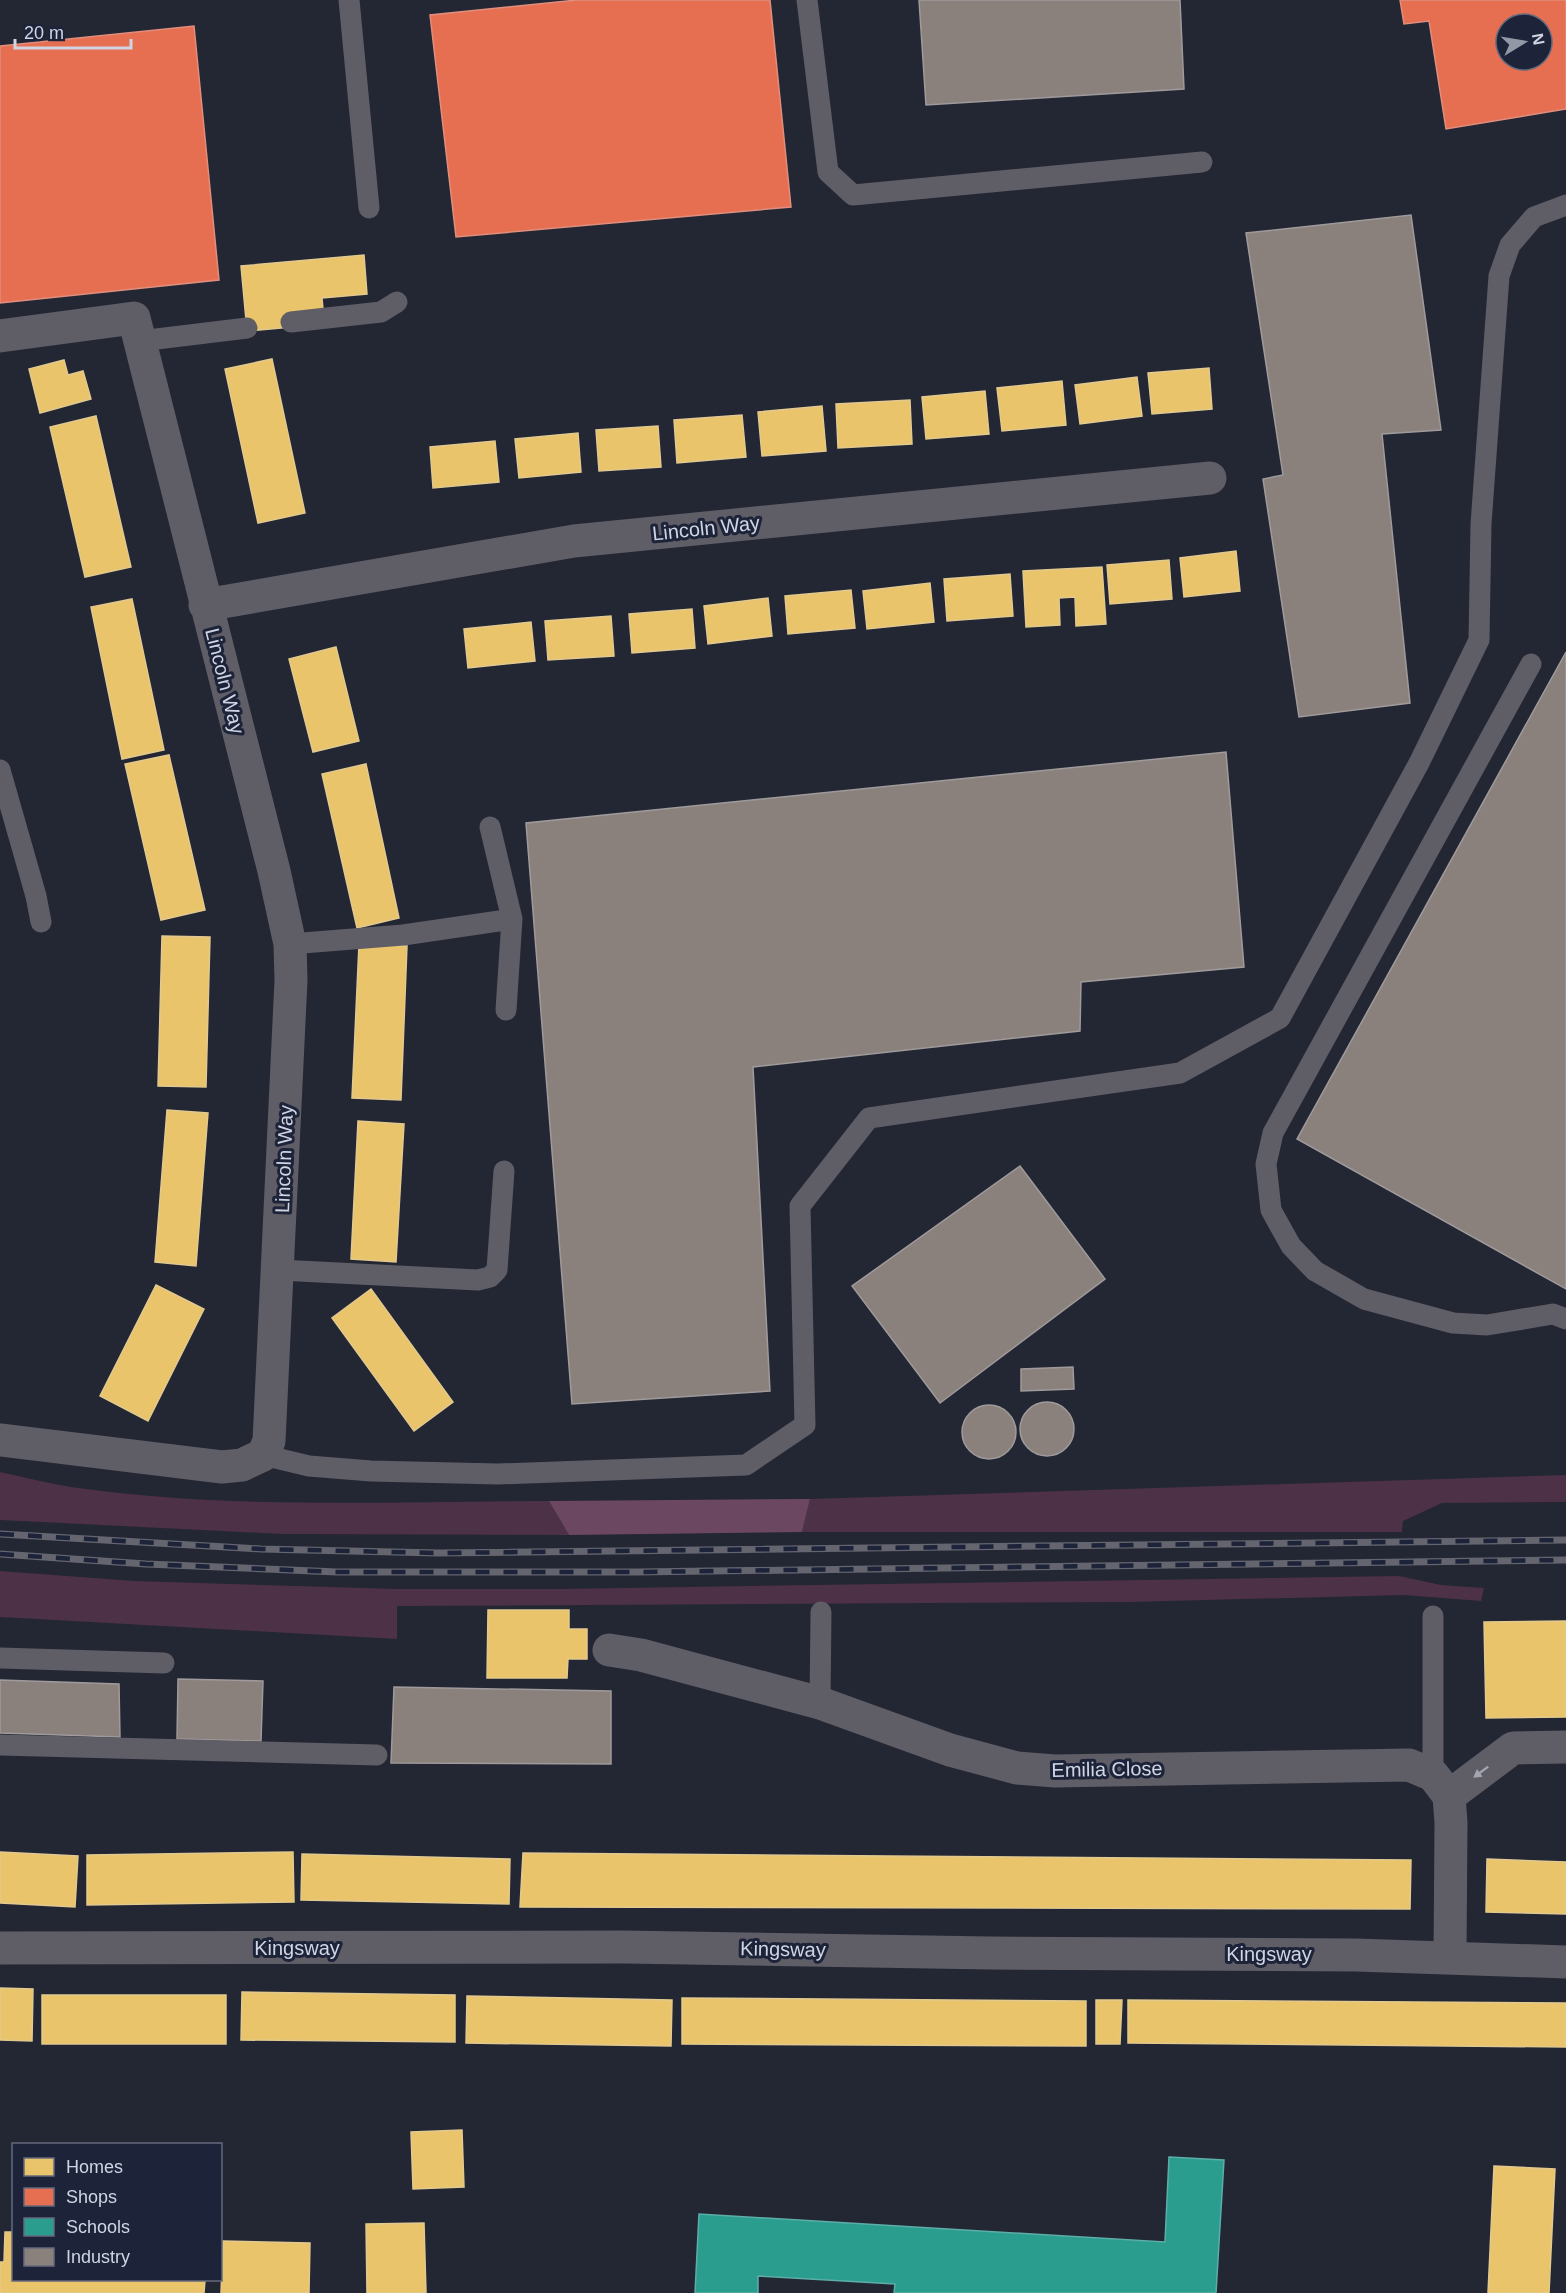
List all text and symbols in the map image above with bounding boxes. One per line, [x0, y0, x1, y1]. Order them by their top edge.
scale bar [15, 12, 130, 50]
north arrow [1494, 12, 1554, 72]
text: 20 m [24, 23, 64, 43]
text: N [1529, 32, 1548, 47]
street label: Lincoln Way [651, 511, 761, 545]
street label: Lincoln Way [201, 626, 249, 736]
street label: Lincoln Way [271, 1105, 297, 1213]
street label: Emilia Close [1051, 1757, 1163, 1781]
one-way arrow [1473, 1765, 1488, 1777]
street label: Kingsway [254, 1937, 340, 1959]
street label: Kingsway [740, 1937, 826, 1961]
street label: Kingsway [1226, 1943, 1312, 1965]
legend [12, 2143, 222, 2281]
text: Homes [66, 2157, 123, 2177]
text: Shops [66, 2187, 117, 2207]
text: Schools [66, 2217, 130, 2237]
text: Industry [66, 2247, 130, 2267]

